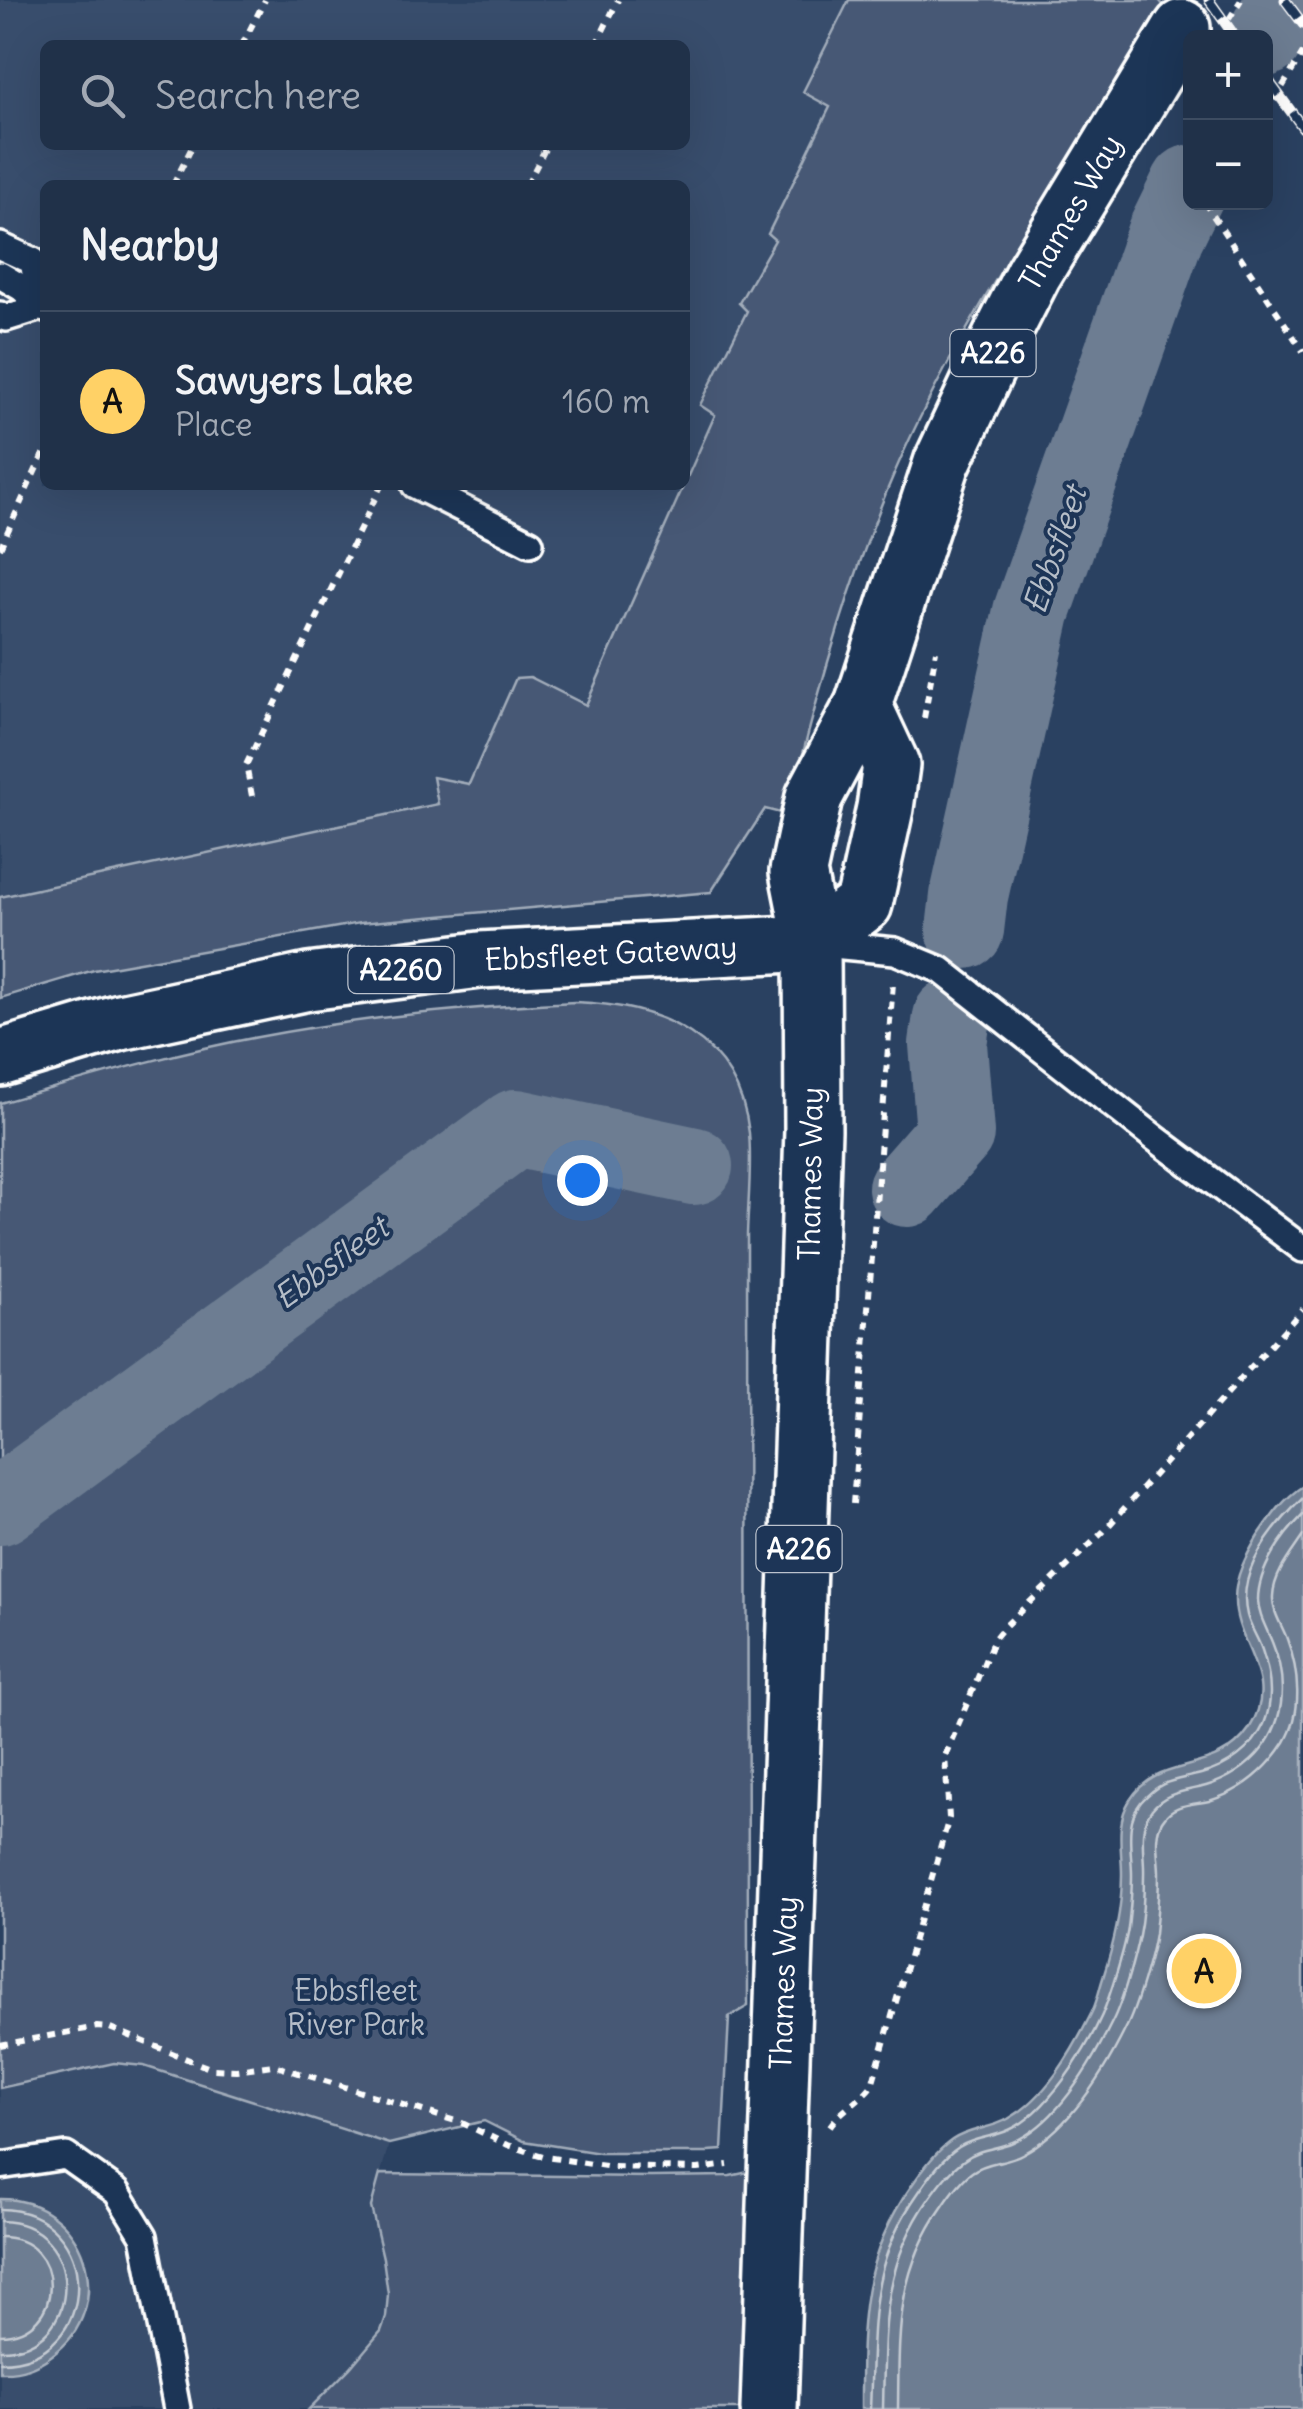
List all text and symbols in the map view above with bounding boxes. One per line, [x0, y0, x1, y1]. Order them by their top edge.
map controls [1183, 30, 1273, 210]
button: + [1183, 30, 1273, 120]
search box [40, 40, 690, 150]
icon: search [75, 68, 130, 123]
text: Search here [155, 72, 361, 119]
button: − [1183, 120, 1273, 210]
street label: Thames Way [1010, 128, 1130, 297]
text: Nearby [80, 219, 219, 271]
road number: A226 [950, 330, 1036, 376]
text: Sawyers Lake [175, 357, 413, 404]
text: A [102, 381, 123, 422]
text: 160 m [562, 381, 650, 422]
text: Place [175, 404, 252, 445]
water label: Ebbsfleet [1014, 477, 1097, 619]
street label: Ebbsfleet Gateway [484, 927, 738, 979]
road number: A2260 [348, 947, 454, 993]
street label: Thames Way [789, 1087, 831, 1261]
your location [557, 1155, 608, 1206]
water label: Ebbsfleet [265, 1205, 399, 1318]
road number: A226 [756, 1526, 842, 1572]
street label: Thames Way [761, 1896, 805, 2070]
pin: A [1172, 1934, 1236, 2008]
park label: Ebbsfleet River Park [287, 1971, 425, 2043]

